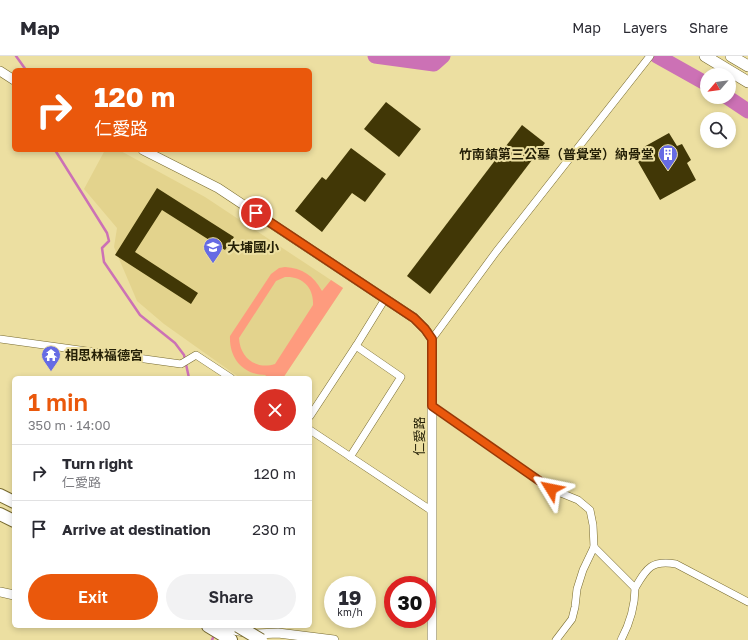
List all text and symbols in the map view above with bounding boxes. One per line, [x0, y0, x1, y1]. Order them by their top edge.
text: Map [20, 16, 60, 39]
text: Map [572, 19, 601, 36]
text: Layers [623, 19, 667, 36]
text: Share [689, 19, 728, 36]
north arrow [700, 68, 736, 104]
map controls [700, 68, 736, 148]
text: 120 m [94, 80, 175, 113]
icon: right [28, 84, 80, 136]
button: search [700, 112, 736, 148]
text: 仁愛路 [94, 117, 148, 139]
building icon: 竹南鎮第三公墓（普覺堂）納骨堂 [657, 143, 679, 171]
place label: 竹南鎮第三公墓（普覺堂）納骨堂 [459, 146, 654, 162]
pin [239, 196, 273, 230]
icon: arrive [245, 202, 267, 224]
school or university icon: 大埔國小 [202, 236, 224, 264]
place label: 大埔國小 [227, 239, 280, 255]
temple icon: 相思林福德宮 [40, 344, 62, 372]
place label: 相思林福德宮 [65, 347, 143, 363]
text: 1 min [28, 387, 88, 416]
button: close [254, 389, 296, 431]
street label: 仁愛路 [411, 416, 427, 456]
text: 350 m · 14:00 [28, 417, 111, 433]
text: Turn right [62, 454, 133, 472]
icon: right [28, 462, 50, 484]
text: 120 m [254, 464, 296, 482]
position arrow [530, 468, 572, 510]
text: 仁愛路 [62, 474, 101, 490]
icon: arrive [28, 518, 50, 540]
text: Arrive at destination [62, 520, 211, 538]
text: 230 m [252, 520, 296, 538]
button: Exit [28, 574, 158, 620]
button: Share [166, 574, 296, 620]
speed limit sign: 30 [384, 576, 436, 628]
text: 19 [338, 585, 361, 609]
text: km/h [337, 606, 363, 618]

